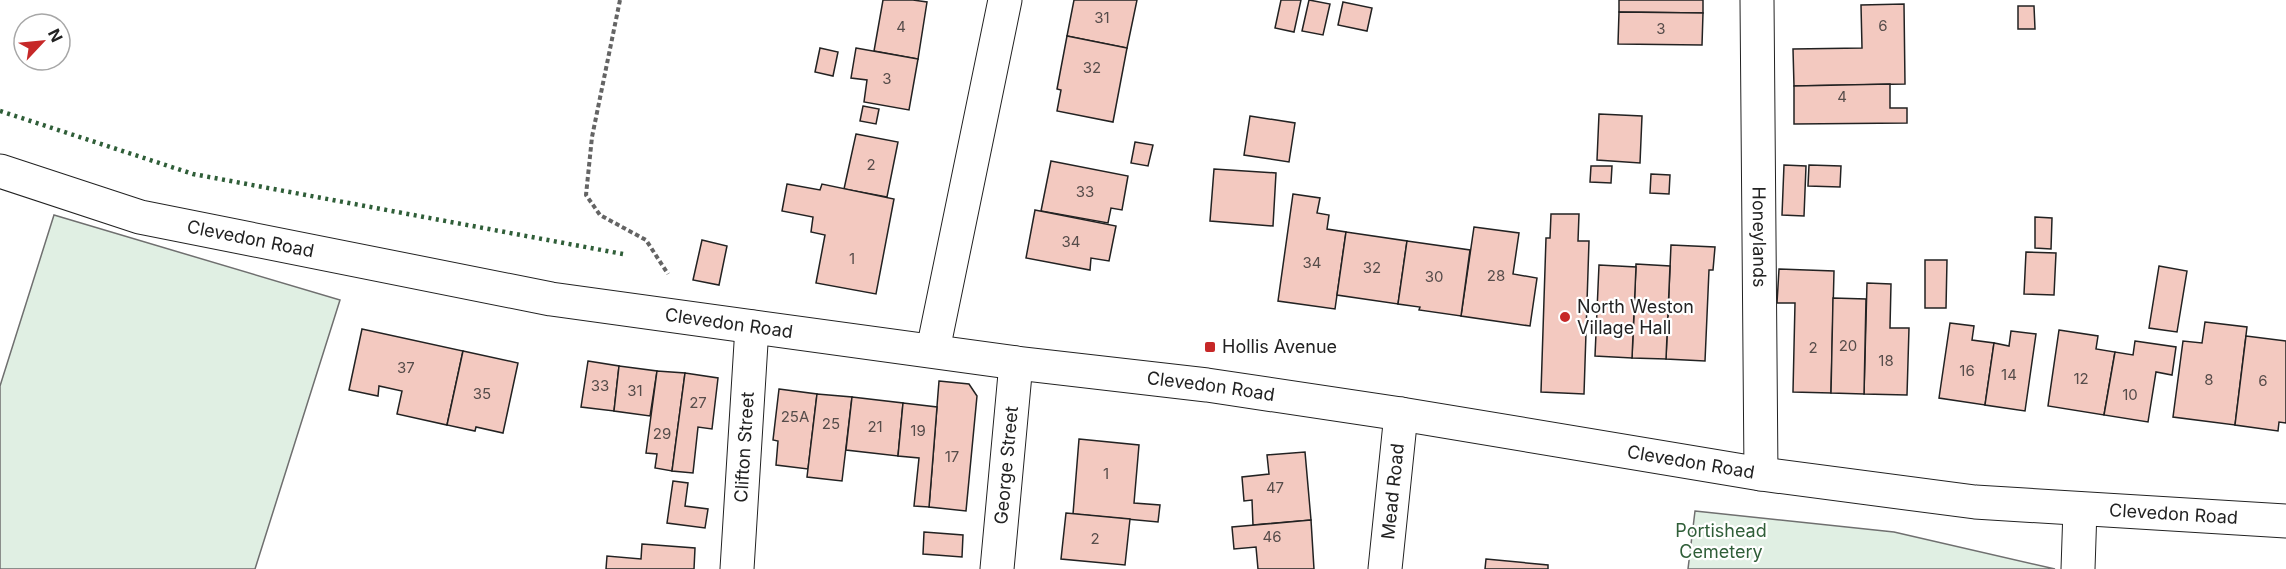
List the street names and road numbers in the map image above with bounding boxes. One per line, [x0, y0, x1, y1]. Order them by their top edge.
street label: Honeylands [1749, 186, 1770, 288]
street label: Clevedon Road [185, 216, 316, 261]
street label: Clevedon Road [664, 304, 794, 342]
street label: Clevedon Road [1146, 367, 1276, 405]
street label: Clifton Street [730, 391, 758, 503]
street label: George Street [990, 405, 1022, 525]
street label: Clevedon Road [1626, 441, 1756, 483]
street label: Mead Road [1377, 442, 1408, 540]
street label: Clevedon Road [2109, 499, 2239, 528]

